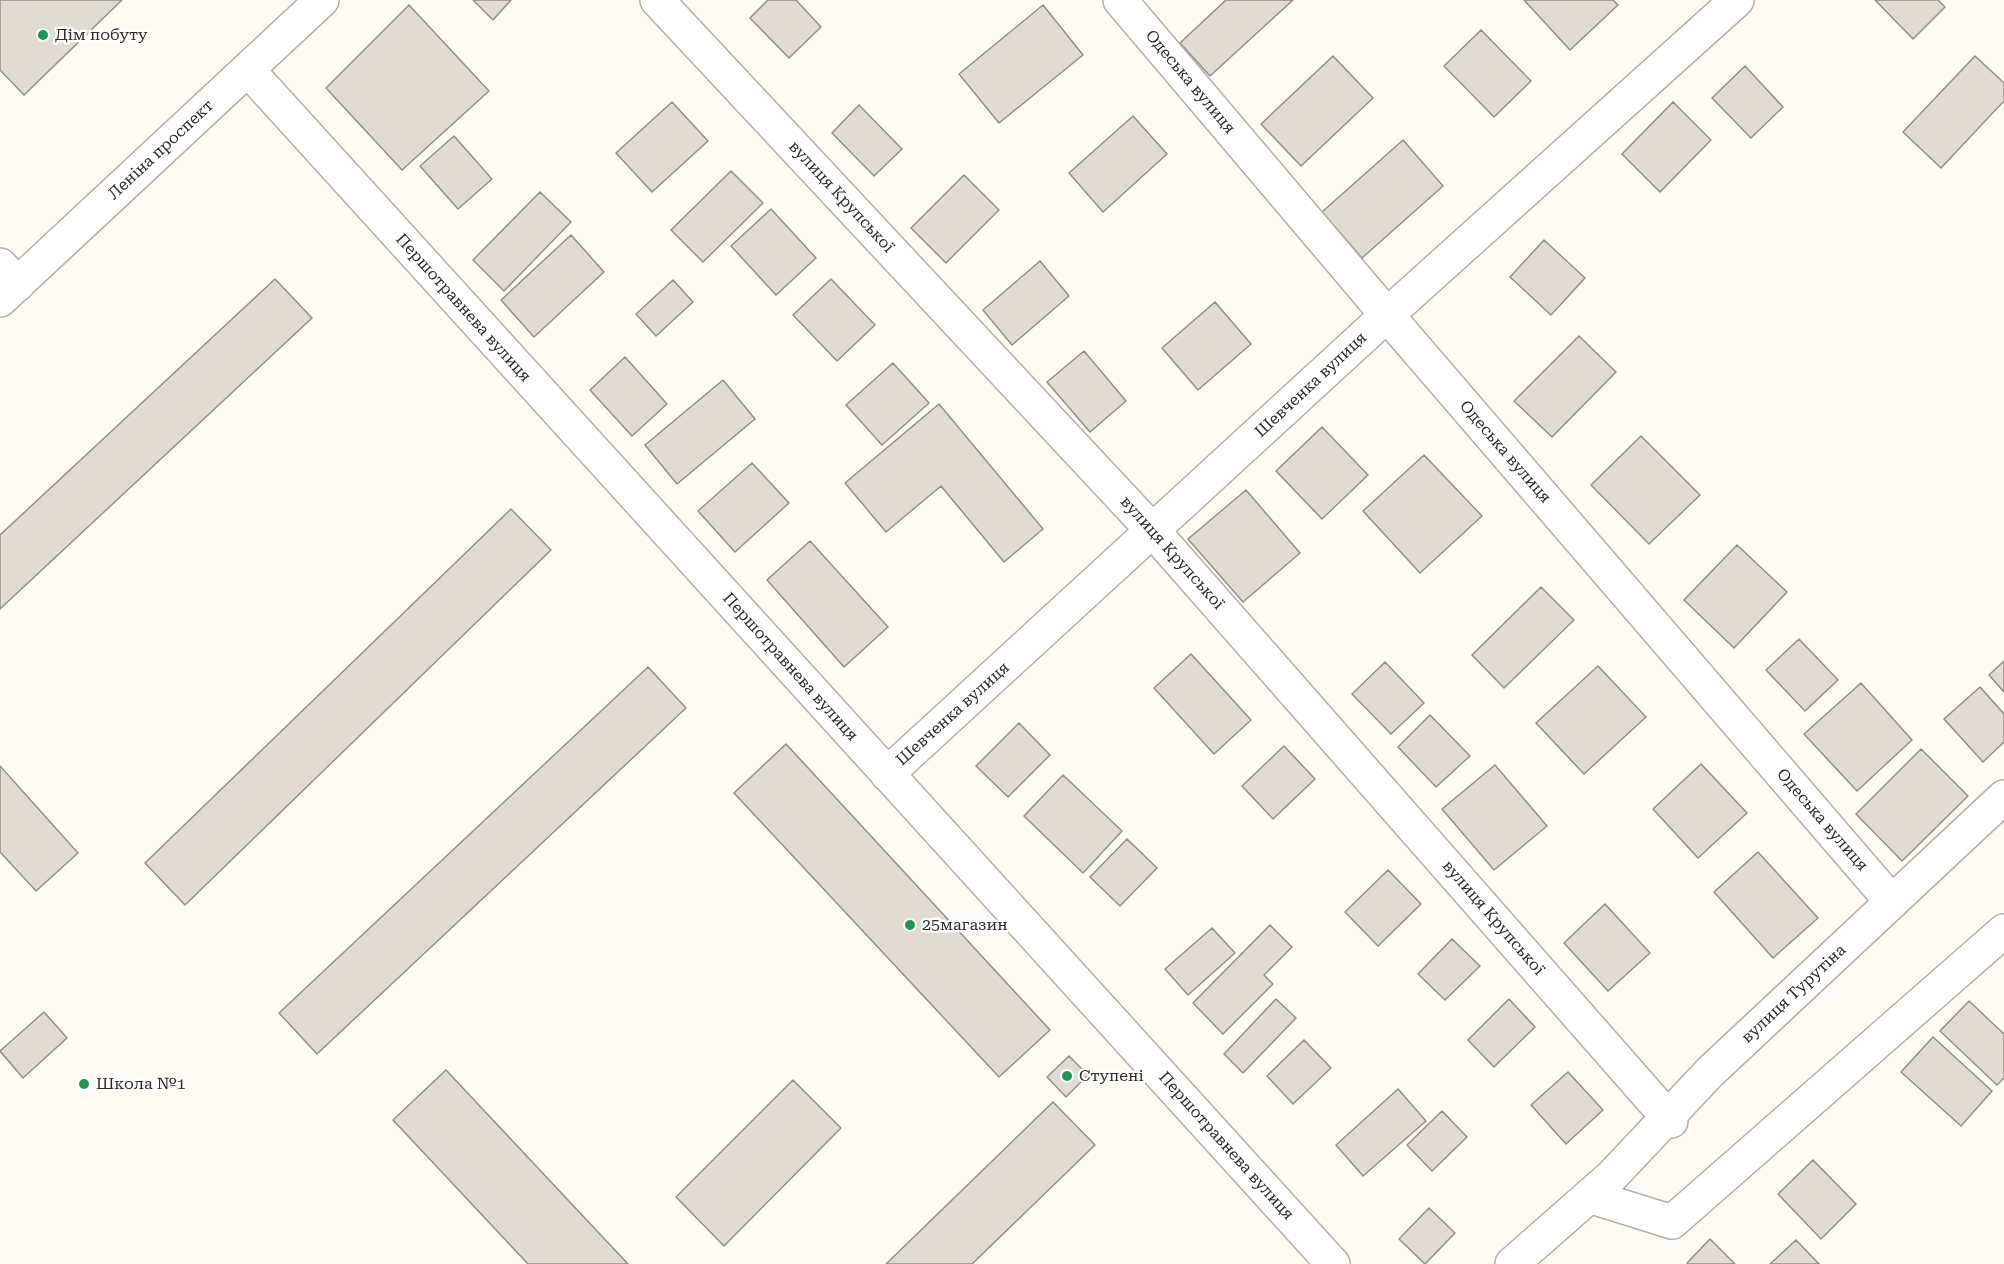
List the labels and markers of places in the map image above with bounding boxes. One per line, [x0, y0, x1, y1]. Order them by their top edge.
place label: Дім побуту [55, 25, 147, 45]
marker: Дім побуту [36, 28, 50, 42]
place label: 25магазин [922, 915, 1008, 935]
marker: 25магазин [903, 918, 917, 932]
place label: Ступені [1079, 1066, 1144, 1086]
marker: Ступені [1060, 1069, 1074, 1083]
place label: Школа №1 [96, 1074, 186, 1094]
marker: Школа №1 [77, 1077, 91, 1091]

